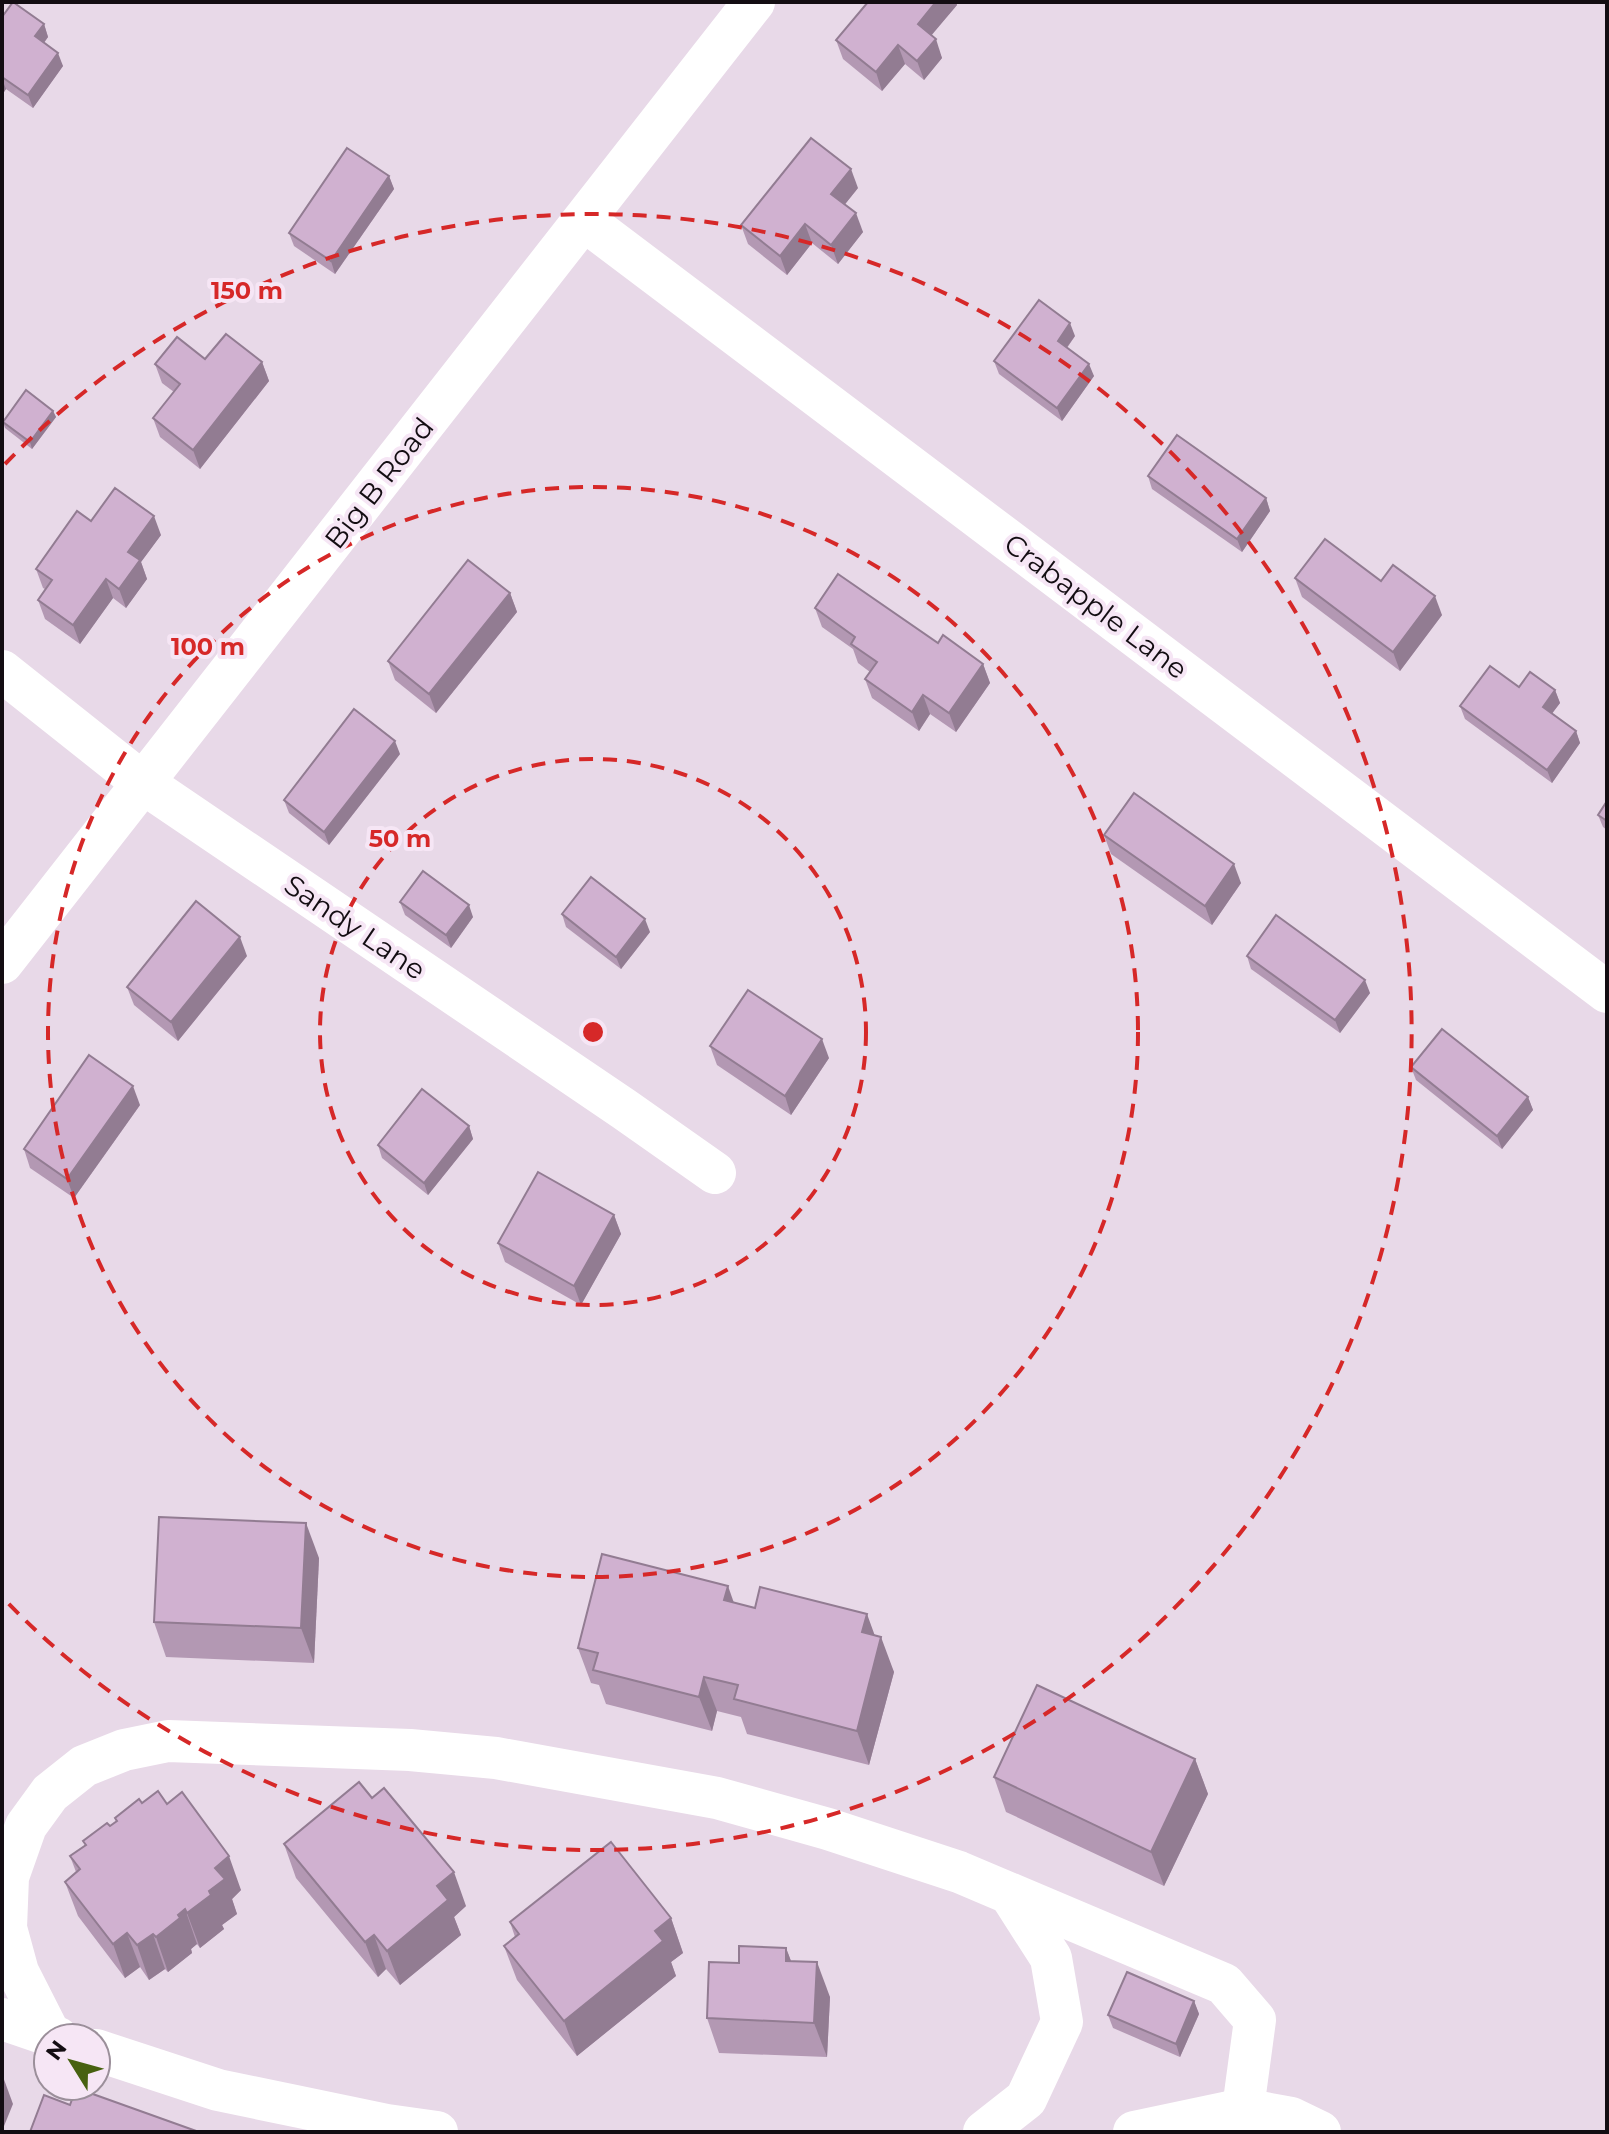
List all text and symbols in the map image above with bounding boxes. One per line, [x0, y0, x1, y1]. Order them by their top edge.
text: 150 m [211, 276, 283, 305]
street label: Big B Road [317, 411, 441, 555]
street label: Crabapple Lane [998, 526, 1194, 686]
text: 100 m [171, 632, 245, 661]
text: 50 m [369, 824, 431, 853]
street label: Sandy Lane [278, 867, 432, 987]
centre of rings [579, 1018, 607, 1046]
north arrow [32, 2022, 112, 2102]
text: N [40, 2035, 73, 2065]

